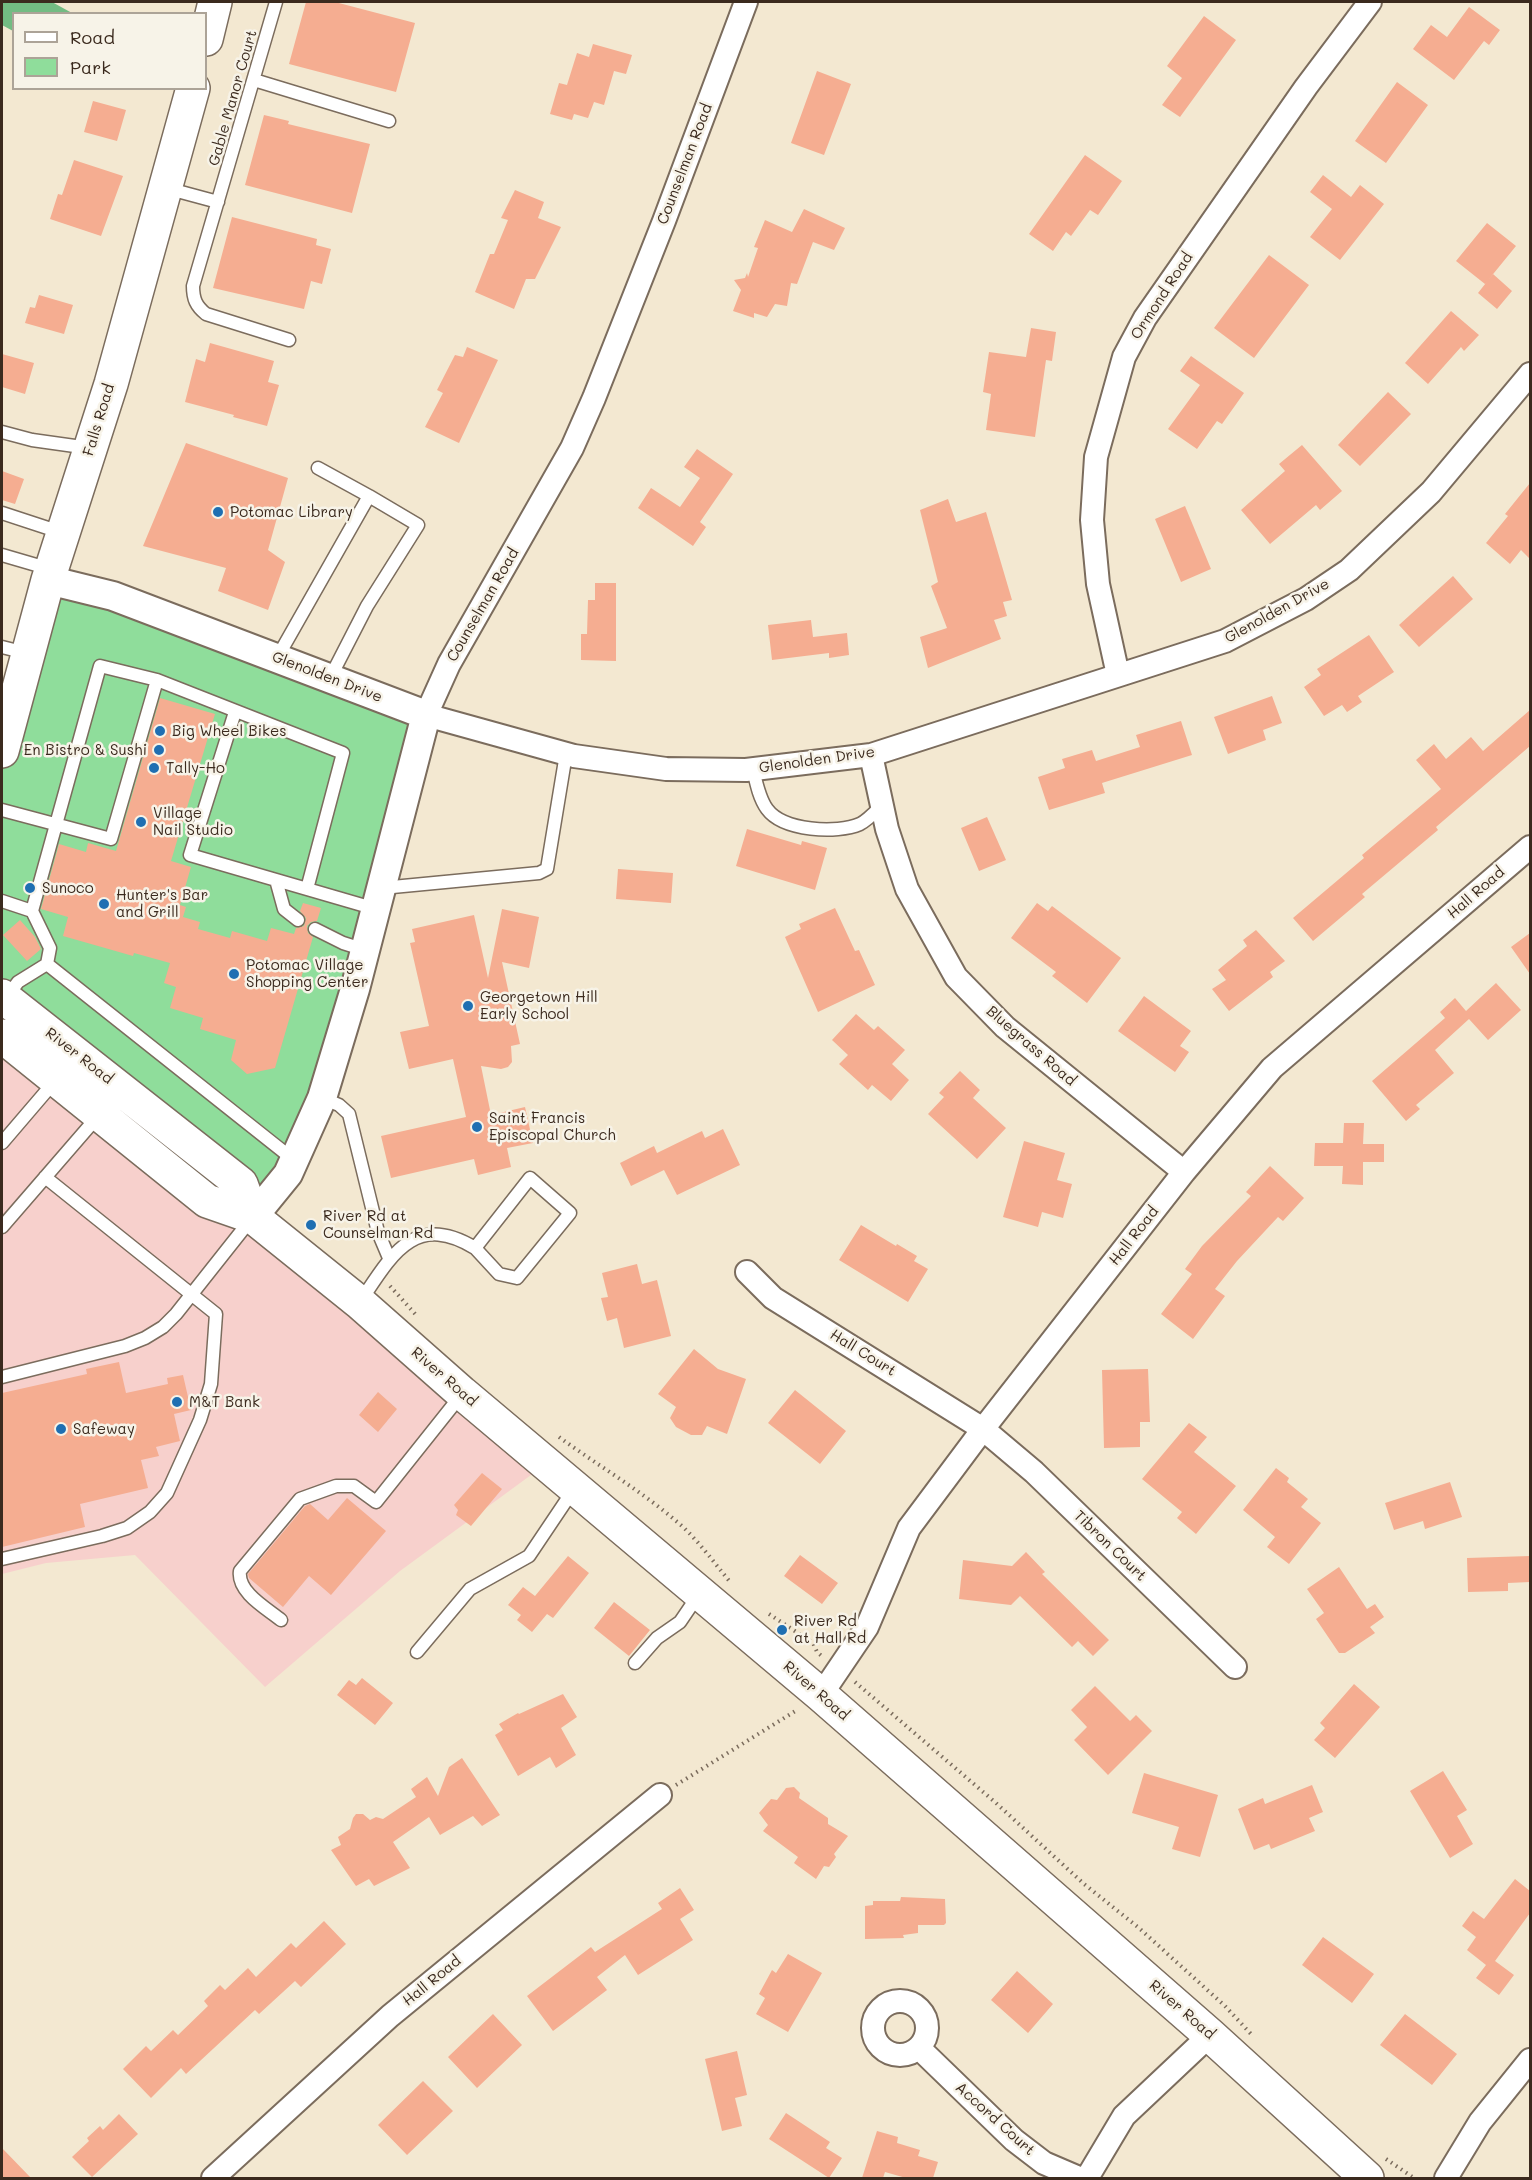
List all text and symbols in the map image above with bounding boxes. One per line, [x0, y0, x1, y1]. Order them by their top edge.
legend [12, 12, 207, 90]
text: Road [70, 25, 115, 49]
street label: Gable Manor Court [205, 28, 261, 168]
text: Park [70, 55, 111, 79]
street label: Counselman Road [654, 101, 716, 227]
street label: Ormond Road [1127, 249, 1197, 343]
street label: Falls Road [79, 382, 119, 458]
place label: Potomac Library [230, 503, 353, 521]
marker: Potomac Library [211, 505, 225, 519]
street label: Counselman Road [443, 545, 523, 665]
street label: Glenolden Drive [1222, 575, 1332, 647]
street label: Glenolden Drive [269, 648, 385, 706]
place label: Big Wheel Bikes [172, 722, 287, 740]
marker: Big Wheel Bikes [153, 724, 167, 738]
place label: En Bistro & Sushi [24, 741, 147, 759]
marker: En Bistro & Sushi [152, 743, 166, 757]
street label: Glenolden Drive [758, 743, 876, 777]
place label: Tally-Ho [166, 759, 225, 777]
marker: Tally-Ho [147, 761, 161, 775]
place label: Village Nail Studio [153, 804, 233, 839]
marker: Village Nail Studio [134, 815, 148, 829]
street label: Hall Road [1444, 863, 1508, 923]
place label: Sunoco [42, 879, 94, 897]
marker: Sunoco [23, 881, 37, 895]
place label: Hunter's Bar and Grill [116, 886, 208, 921]
marker: Hunter's Bar and Grill [97, 897, 111, 911]
place label: Potomac Village Shopping Center [246, 956, 368, 991]
marker: Potomac Village Shopping Center [227, 967, 241, 981]
place label: Georgetown Hill Early School [480, 988, 598, 1023]
marker: Georgetown Hill Early School [461, 999, 475, 1013]
street label: Bluegrass Road [982, 1002, 1080, 1090]
street label: River Road [41, 1024, 117, 1088]
place label: Saint Francis Episcopal Church [489, 1109, 616, 1144]
marker: Saint Francis Episcopal Church [470, 1120, 484, 1134]
street label: Hall Road [1105, 1203, 1163, 1269]
place label: River Rd at Counselman Rd [323, 1207, 433, 1242]
marker: River Rd at Counselman Rd [304, 1218, 318, 1232]
street label: Hall Court [827, 1326, 899, 1380]
street label: River Road [407, 1344, 481, 1410]
place label: M&T Bank [189, 1393, 260, 1411]
marker: M&T Bank [170, 1395, 184, 1409]
place label: Safeway [73, 1420, 135, 1438]
marker: Safeway [54, 1422, 68, 1436]
street label: Tibron Court [1070, 1507, 1150, 1585]
place label: River Rd at Hall Rd [794, 1612, 866, 1647]
marker: River Rd at Hall Rd [775, 1623, 789, 1637]
street label: River Road [779, 1658, 853, 1724]
street label: Hall Road [399, 1952, 465, 2010]
street label: River Road [1145, 1977, 1219, 2043]
street label: Accord Court [952, 2079, 1038, 2159]

